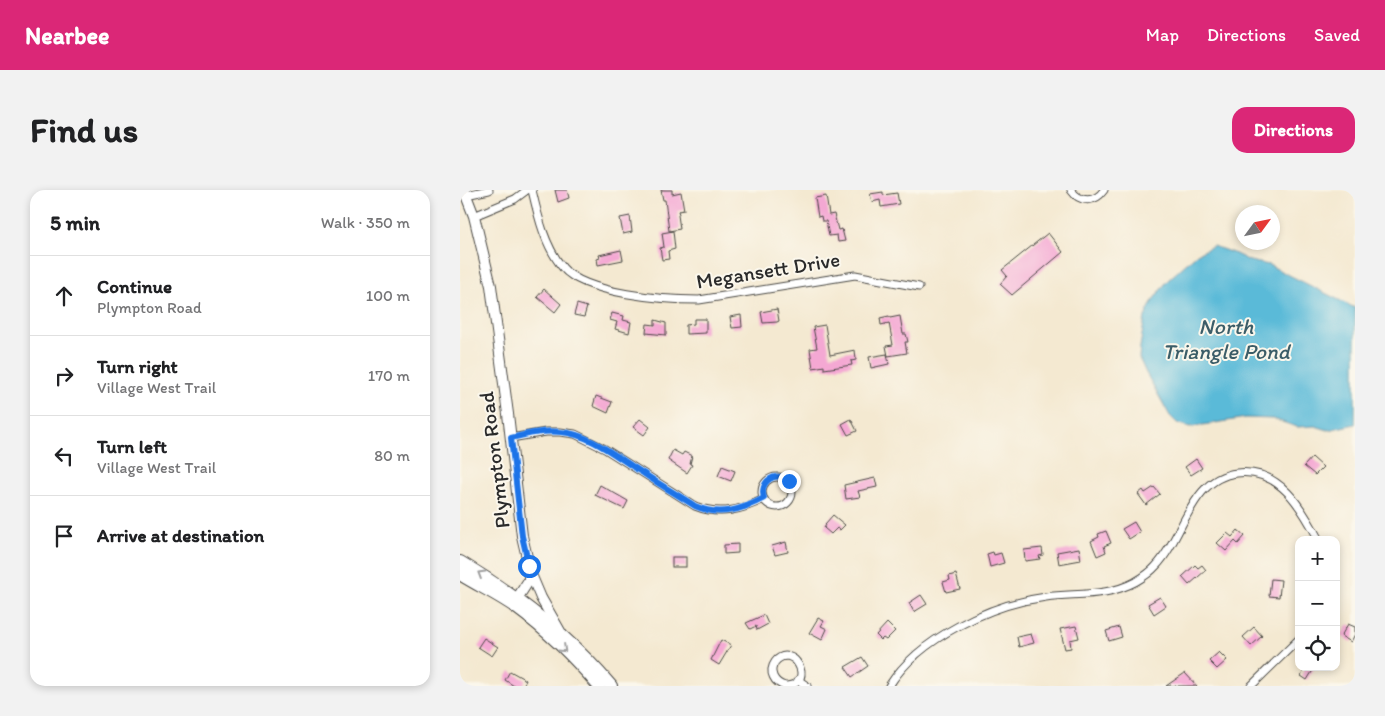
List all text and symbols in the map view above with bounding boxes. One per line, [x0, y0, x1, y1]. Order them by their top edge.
text: Nearbee [25, 21, 109, 50]
text: Map [1146, 24, 1179, 46]
text: Directions [1207, 24, 1286, 46]
text: Saved [1314, 24, 1360, 46]
button: Directions [1232, 107, 1355, 153]
text: Find us [30, 109, 138, 151]
north arrow [1235, 205, 1280, 250]
text: 5 min [50, 210, 100, 235]
text: Walk · 350 m [321, 213, 410, 232]
street label: Megansett Drive [694, 246, 842, 294]
text: Continue [97, 275, 172, 298]
icon: ahead [50, 282, 78, 310]
text: 100 m [366, 286, 410, 305]
text: Plympton Road [97, 298, 202, 317]
water label: North Triangle Pond [1162, 313, 1292, 365]
text: Turn right [97, 355, 178, 378]
icon: right [50, 362, 78, 390]
text: 170 m [368, 366, 410, 385]
text: Village West Trail [97, 378, 216, 397]
street label: Plympton Road [473, 390, 515, 530]
text: Turn left [97, 435, 167, 458]
icon: left [50, 442, 78, 470]
text: 80 m [374, 446, 410, 465]
text: Village West Trail [97, 458, 216, 477]
route end [778, 470, 801, 493]
icon: arrive [50, 522, 78, 550]
text: Arrive at destination [97, 524, 264, 547]
map controls [1295, 536, 1340, 671]
button: + [1295, 536, 1340, 581]
route start [518, 555, 541, 578]
one-way arrow [477, 571, 486, 581]
button: − [1295, 581, 1340, 626]
button: locate [1295, 626, 1340, 671]
one-way arrow [557, 643, 566, 652]

